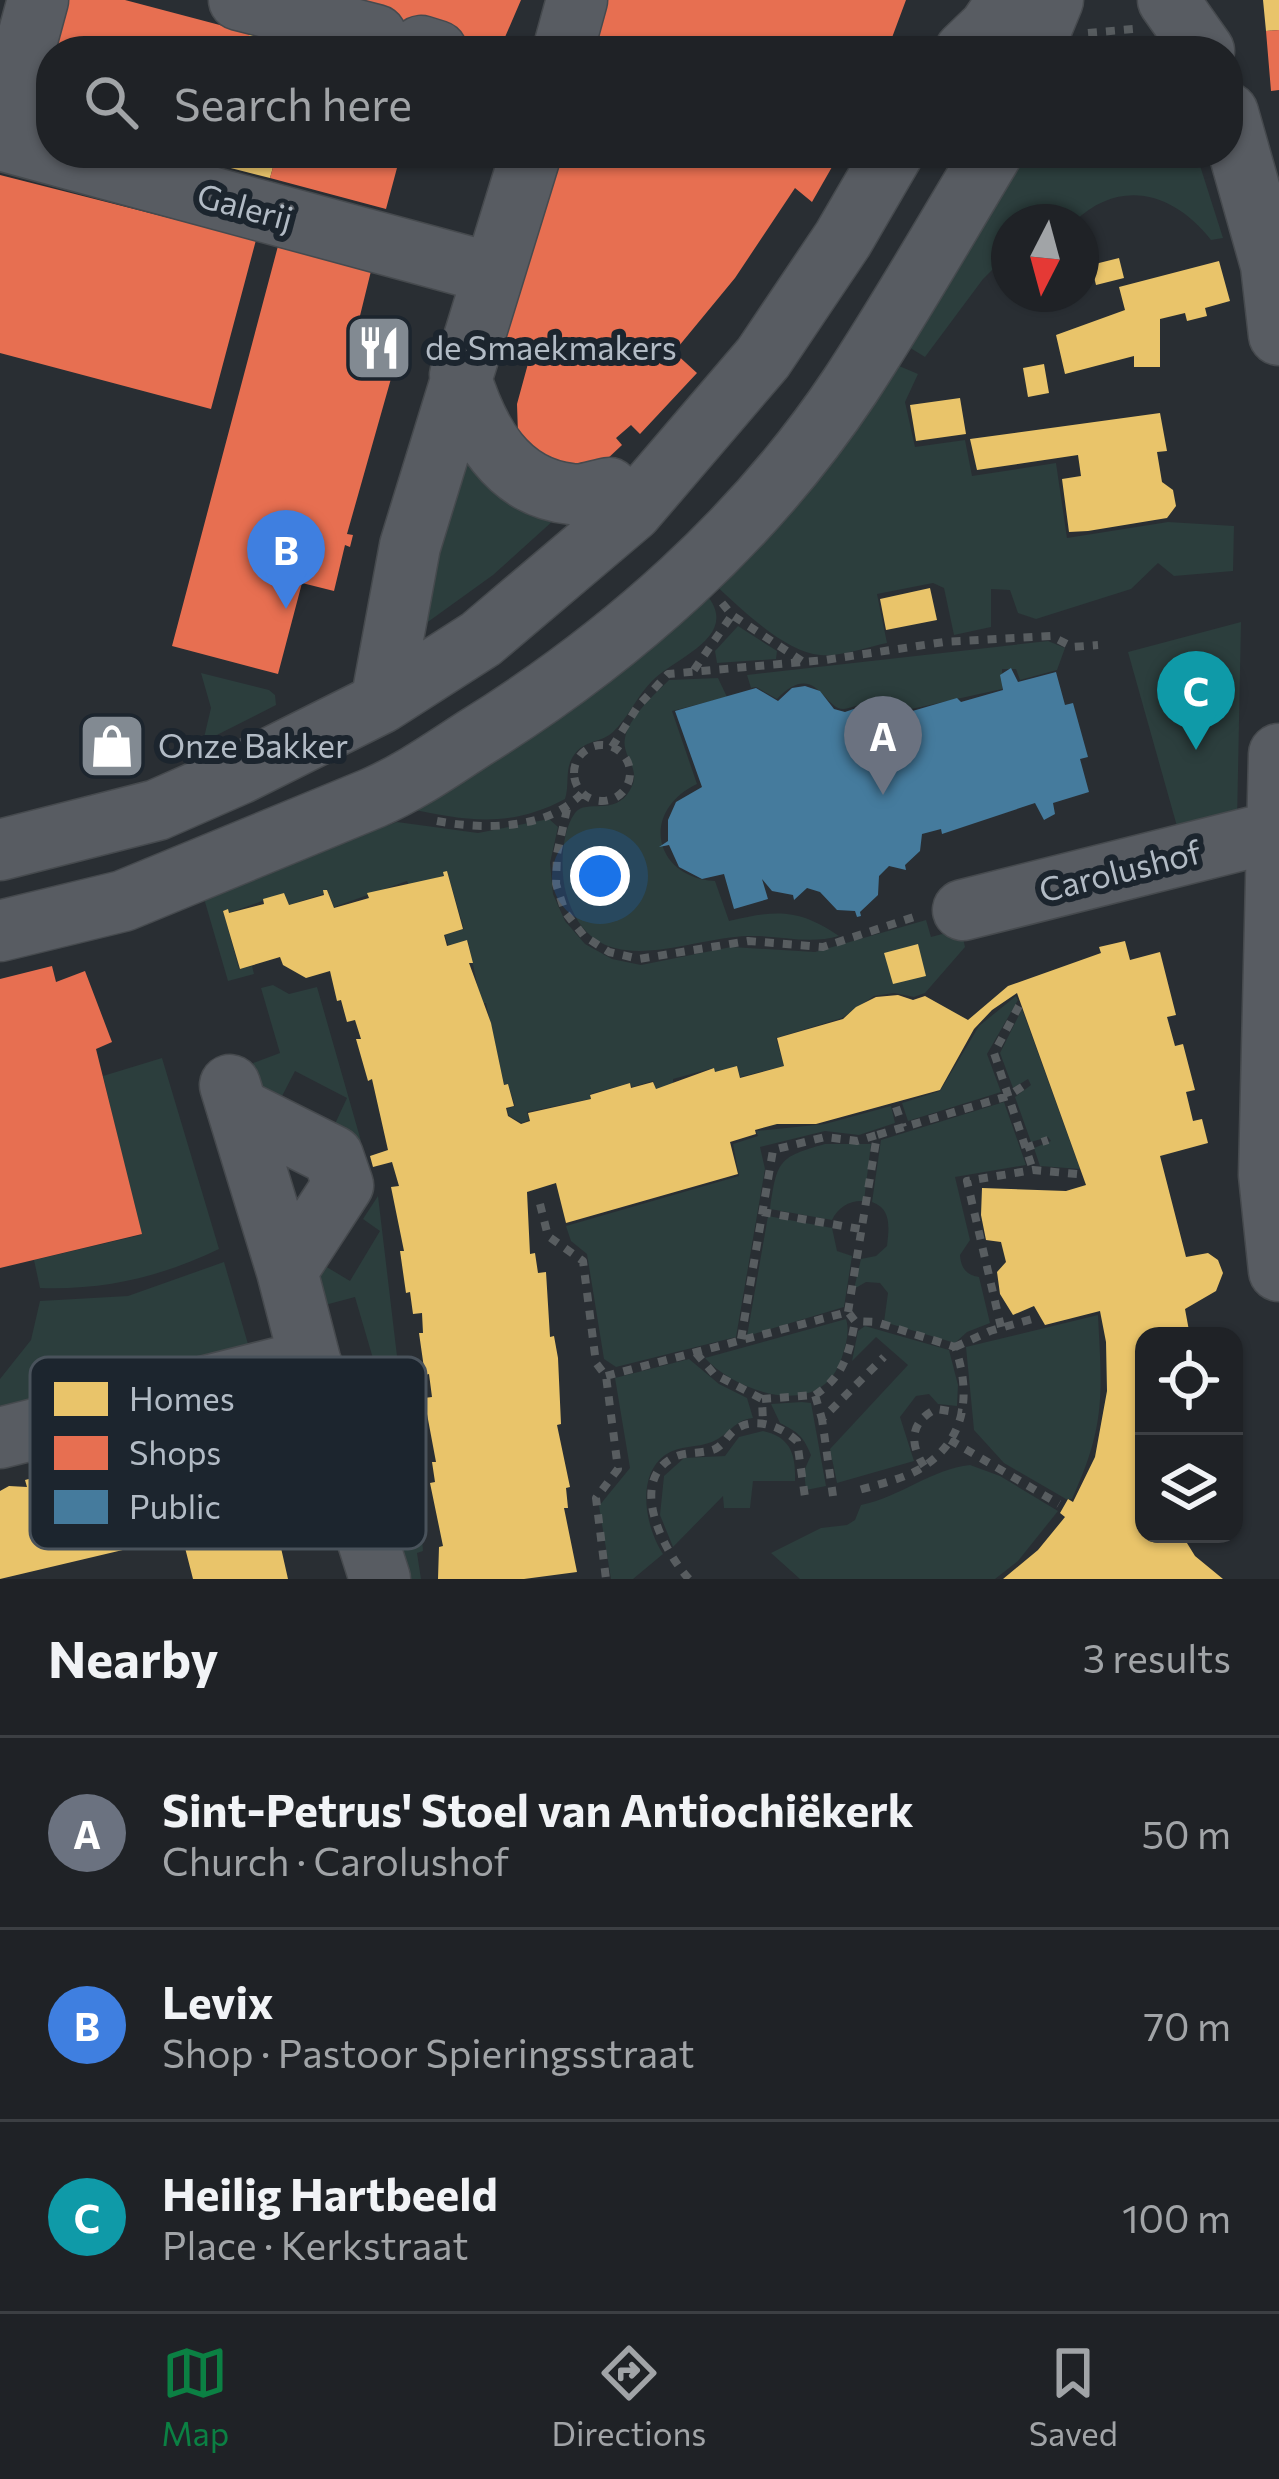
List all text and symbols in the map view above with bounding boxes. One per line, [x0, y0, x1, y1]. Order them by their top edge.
search box [36, 36, 1243, 168]
icon: search [78, 69, 144, 135]
text: Search here [174, 75, 412, 130]
street label: Galerij [193, 173, 298, 238]
north arrow [991, 204, 1099, 312]
restaurant icon: de Smaekmakers [344, 313, 414, 383]
place label: de Smaekmakers [425, 326, 677, 367]
pin: B [247, 510, 325, 609]
pin: C [1157, 651, 1235, 750]
pin: A [844, 696, 922, 795]
shop icon: Onze Bakker [77, 711, 147, 781]
place label: Onze Bakker [158, 724, 348, 765]
street label: Carolushof [1034, 830, 1205, 909]
your location [570, 846, 630, 906]
map controls [1135, 1327, 1243, 1543]
button: locate [1135, 1327, 1243, 1435]
legend [30, 1357, 426, 1549]
text: Homes [129, 1377, 235, 1418]
text: Shops [129, 1431, 221, 1472]
button: layers [1135, 1435, 1243, 1543]
text: Public [129, 1485, 221, 1526]
text: Nearby [48, 1626, 218, 1689]
text: 3 results [1083, 1633, 1231, 1681]
text: Sint-Petrus' Stoel van Antiochiëkerk [162, 1781, 914, 1836]
text: A [73, 1809, 101, 1857]
text: 50 m [1142, 1809, 1231, 1857]
text: Church · Carolushof [162, 1836, 509, 1884]
text: Levix [162, 1973, 274, 2028]
text: B [74, 2001, 100, 2049]
text: 70 m [1144, 2001, 1231, 2049]
text: Shop · Pastoor Spieringsstraat [162, 2028, 695, 2076]
text: Heilig Hartbeeld [162, 2165, 498, 2220]
text: C [74, 2193, 100, 2241]
text: 100 m [1122, 2193, 1231, 2241]
text: Place · Kerkstraat [162, 2220, 468, 2268]
tab: Map [161, 2340, 229, 2453]
tab: Directions [552, 2340, 706, 2453]
tab: Saved [1029, 2340, 1118, 2453]

